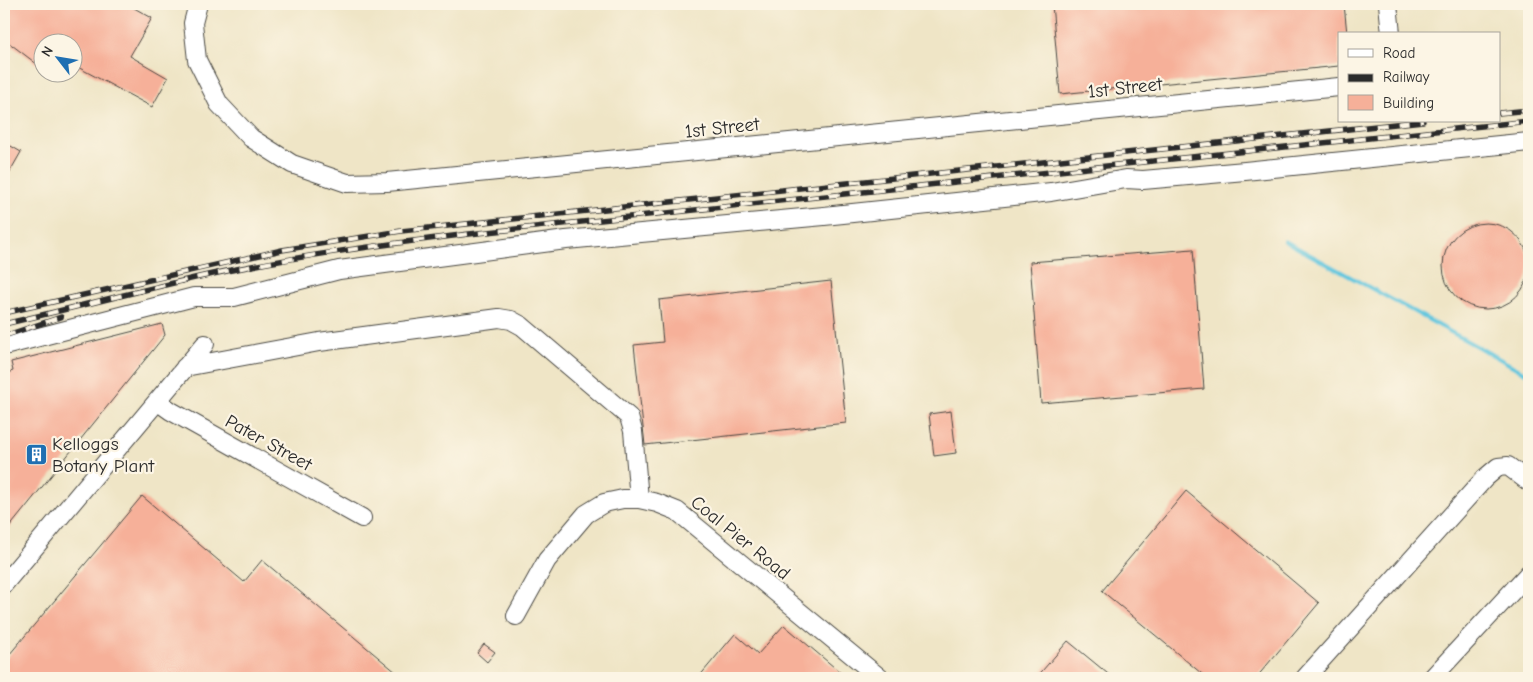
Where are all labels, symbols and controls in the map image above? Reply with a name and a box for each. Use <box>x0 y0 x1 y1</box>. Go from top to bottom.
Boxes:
north arrow <box>32 32 82 82</box>
legend <box>1338 32 1500 122</box>
text: N <box>38 43 57 60</box>
text: Road <box>1383 44 1415 62</box>
text: Railway <box>1383 68 1430 86</box>
street label: 1st Street <box>1087 73 1164 103</box>
text: Building <box>1383 94 1434 112</box>
street label: 1st Street <box>684 113 761 143</box>
street label: Pater Street <box>221 410 316 476</box>
place label: Kelloggs Botany Plant <box>52 433 155 477</box>
building icon: Kelloggs Botany Plant <box>24 442 48 466</box>
street label: Coal Pier Road <box>686 491 794 585</box>

